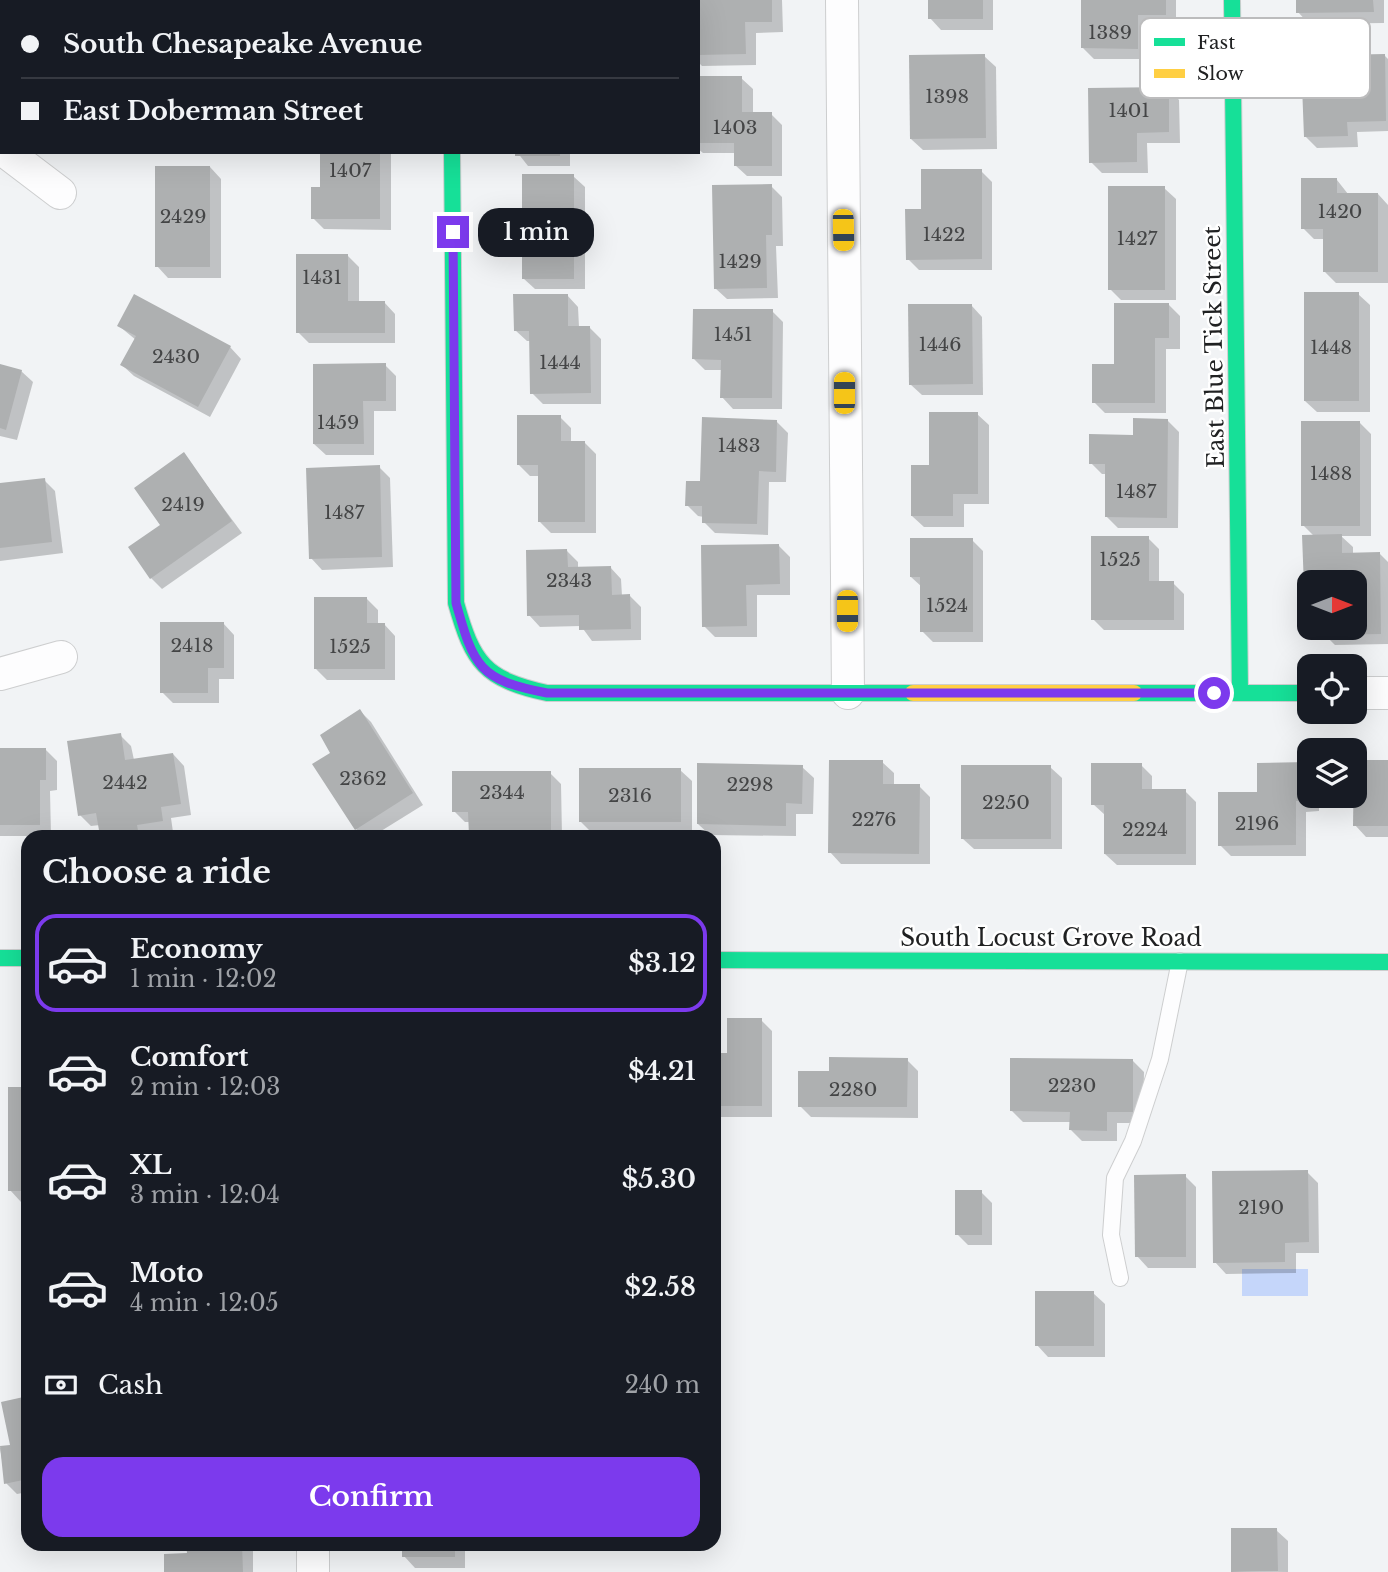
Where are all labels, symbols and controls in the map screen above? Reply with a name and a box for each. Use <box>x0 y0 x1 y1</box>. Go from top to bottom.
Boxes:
legend <box>1140 18 1370 98</box>
house number: 1389 <box>1088 21 1132 44</box>
text: South Chesapeake Avenue <box>63 28 422 60</box>
text: Fast <box>1197 31 1236 54</box>
text: Slow <box>1197 62 1244 85</box>
house number: 1398 <box>925 85 969 108</box>
text: East Doberman Street <box>63 95 363 127</box>
house number: 1401 <box>1108 99 1150 122</box>
house number: 1403 <box>713 116 757 139</box>
house number: 1407 <box>329 159 372 182</box>
house number: 1420 <box>1318 200 1362 223</box>
house number: 2429 <box>160 205 206 228</box>
callout: 1 min <box>477 208 593 256</box>
car <box>833 209 854 251</box>
route end <box>437 216 469 248</box>
text: 1 min <box>503 218 569 246</box>
house number: 1422 <box>923 223 966 246</box>
street label: East Blue Tick Street <box>1198 225 1230 468</box>
house number: 1427 <box>1117 227 1158 250</box>
house number: 1429 <box>718 250 762 273</box>
house number: 1431 <box>302 266 342 289</box>
house number: 1451 <box>714 323 752 346</box>
house number: 1446 <box>919 333 961 356</box>
house number: 1448 <box>1310 336 1352 359</box>
house number: 2430 <box>152 345 200 368</box>
house number: 1444 <box>539 351 581 374</box>
car <box>834 372 855 414</box>
house number: 1459 <box>317 411 359 434</box>
house number: 1483 <box>718 434 760 457</box>
house number: 1488 <box>1310 462 1352 485</box>
house number: 1487 <box>1116 480 1157 503</box>
house number: 2419 <box>161 493 205 516</box>
house number: 1487 <box>324 501 365 524</box>
house number: 1525 <box>1099 548 1141 571</box>
house number: 2343 <box>546 569 592 592</box>
north arrow <box>1297 570 1367 640</box>
map controls <box>1297 570 1367 808</box>
car <box>837 590 858 632</box>
house number: 1524 <box>926 594 968 617</box>
house number: 2418 <box>171 634 213 657</box>
house number: 1525 <box>329 635 371 658</box>
button: locate <box>1297 654 1367 724</box>
route start <box>1198 677 1230 709</box>
button: layers <box>1297 738 1367 808</box>
house number: 2362 <box>339 767 387 790</box>
house number: 2442 <box>102 771 148 794</box>
house number: 2298 <box>726 773 774 796</box>
house number: 2344 <box>479 781 525 804</box>
house number: 2316 <box>608 784 652 807</box>
house number: 2250 <box>982 791 1030 814</box>
house number: 2276 <box>851 808 897 831</box>
house number: 2196 <box>1235 812 1279 835</box>
house number: 2224 <box>1122 818 1168 841</box>
text: Choose a ride <box>42 852 271 892</box>
street label: South Locust Grove Road <box>900 924 1202 952</box>
icon: car <box>46 932 109 995</box>
text: Economy <box>130 933 263 965</box>
text: $3.12 <box>628 947 696 979</box>
text: 1 min · 12:02 <box>130 965 277 993</box>
icon: car <box>46 1040 109 1103</box>
text: Comfort <box>130 1041 248 1073</box>
text: $4.21 <box>628 1055 696 1087</box>
text: 2 min · 12:03 <box>130 1073 280 1101</box>
house number: 2230 <box>1048 1074 1096 1097</box>
house number: 2280 <box>829 1078 877 1101</box>
icon: car <box>46 1148 109 1211</box>
text: XL <box>130 1149 172 1181</box>
text: $5.30 <box>622 1163 696 1195</box>
text: 3 min · 12:04 <box>130 1181 280 1209</box>
house number: 2190 <box>1238 1196 1284 1219</box>
icon: car <box>46 1256 109 1319</box>
text: Moto <box>130 1257 203 1289</box>
text: $2.58 <box>624 1271 696 1303</box>
text: 4 min · 12:05 <box>130 1289 279 1317</box>
icon: cash <box>42 1366 80 1404</box>
text: Cash <box>98 1369 163 1401</box>
text: 240 m <box>625 1371 700 1399</box>
button: Confirm <box>42 1457 700 1537</box>

